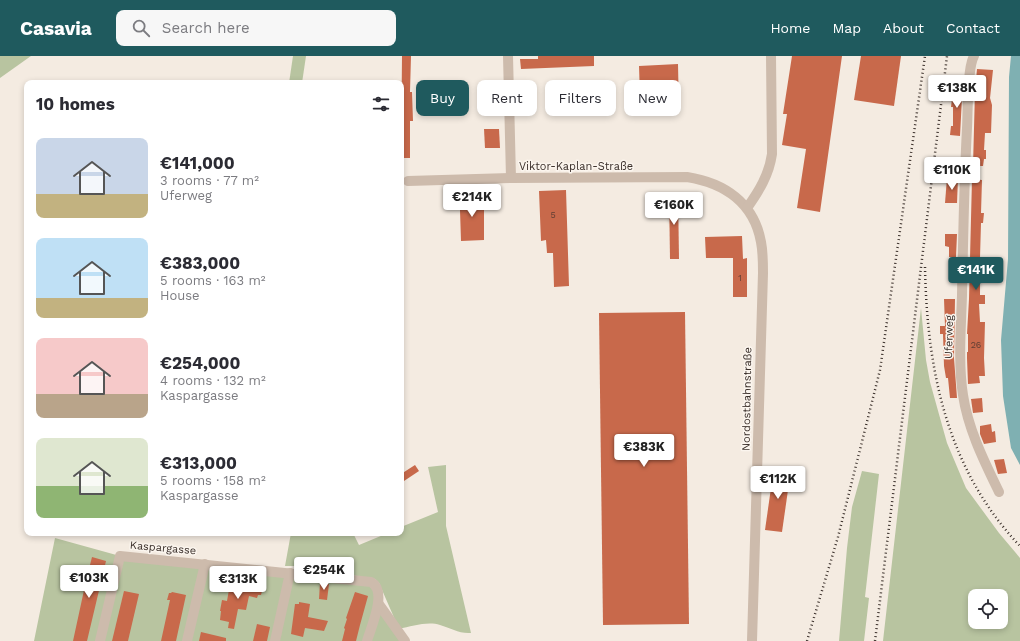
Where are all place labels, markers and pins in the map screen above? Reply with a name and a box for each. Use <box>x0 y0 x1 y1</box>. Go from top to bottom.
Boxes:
pin: €138K <box>929 75 985 109</box>
pin: €110K <box>924 157 980 191</box>
pin: €214K <box>444 184 500 218</box>
pin: €160K <box>646 192 702 226</box>
pin: €141K <box>948 257 1004 291</box>
pin: €383K <box>616 434 672 468</box>
pin: €112K <box>750 466 806 500</box>
pin: €254K <box>296 557 352 591</box>
pin: €103K <box>61 565 117 599</box>
pin: €313K <box>210 566 266 600</box>

